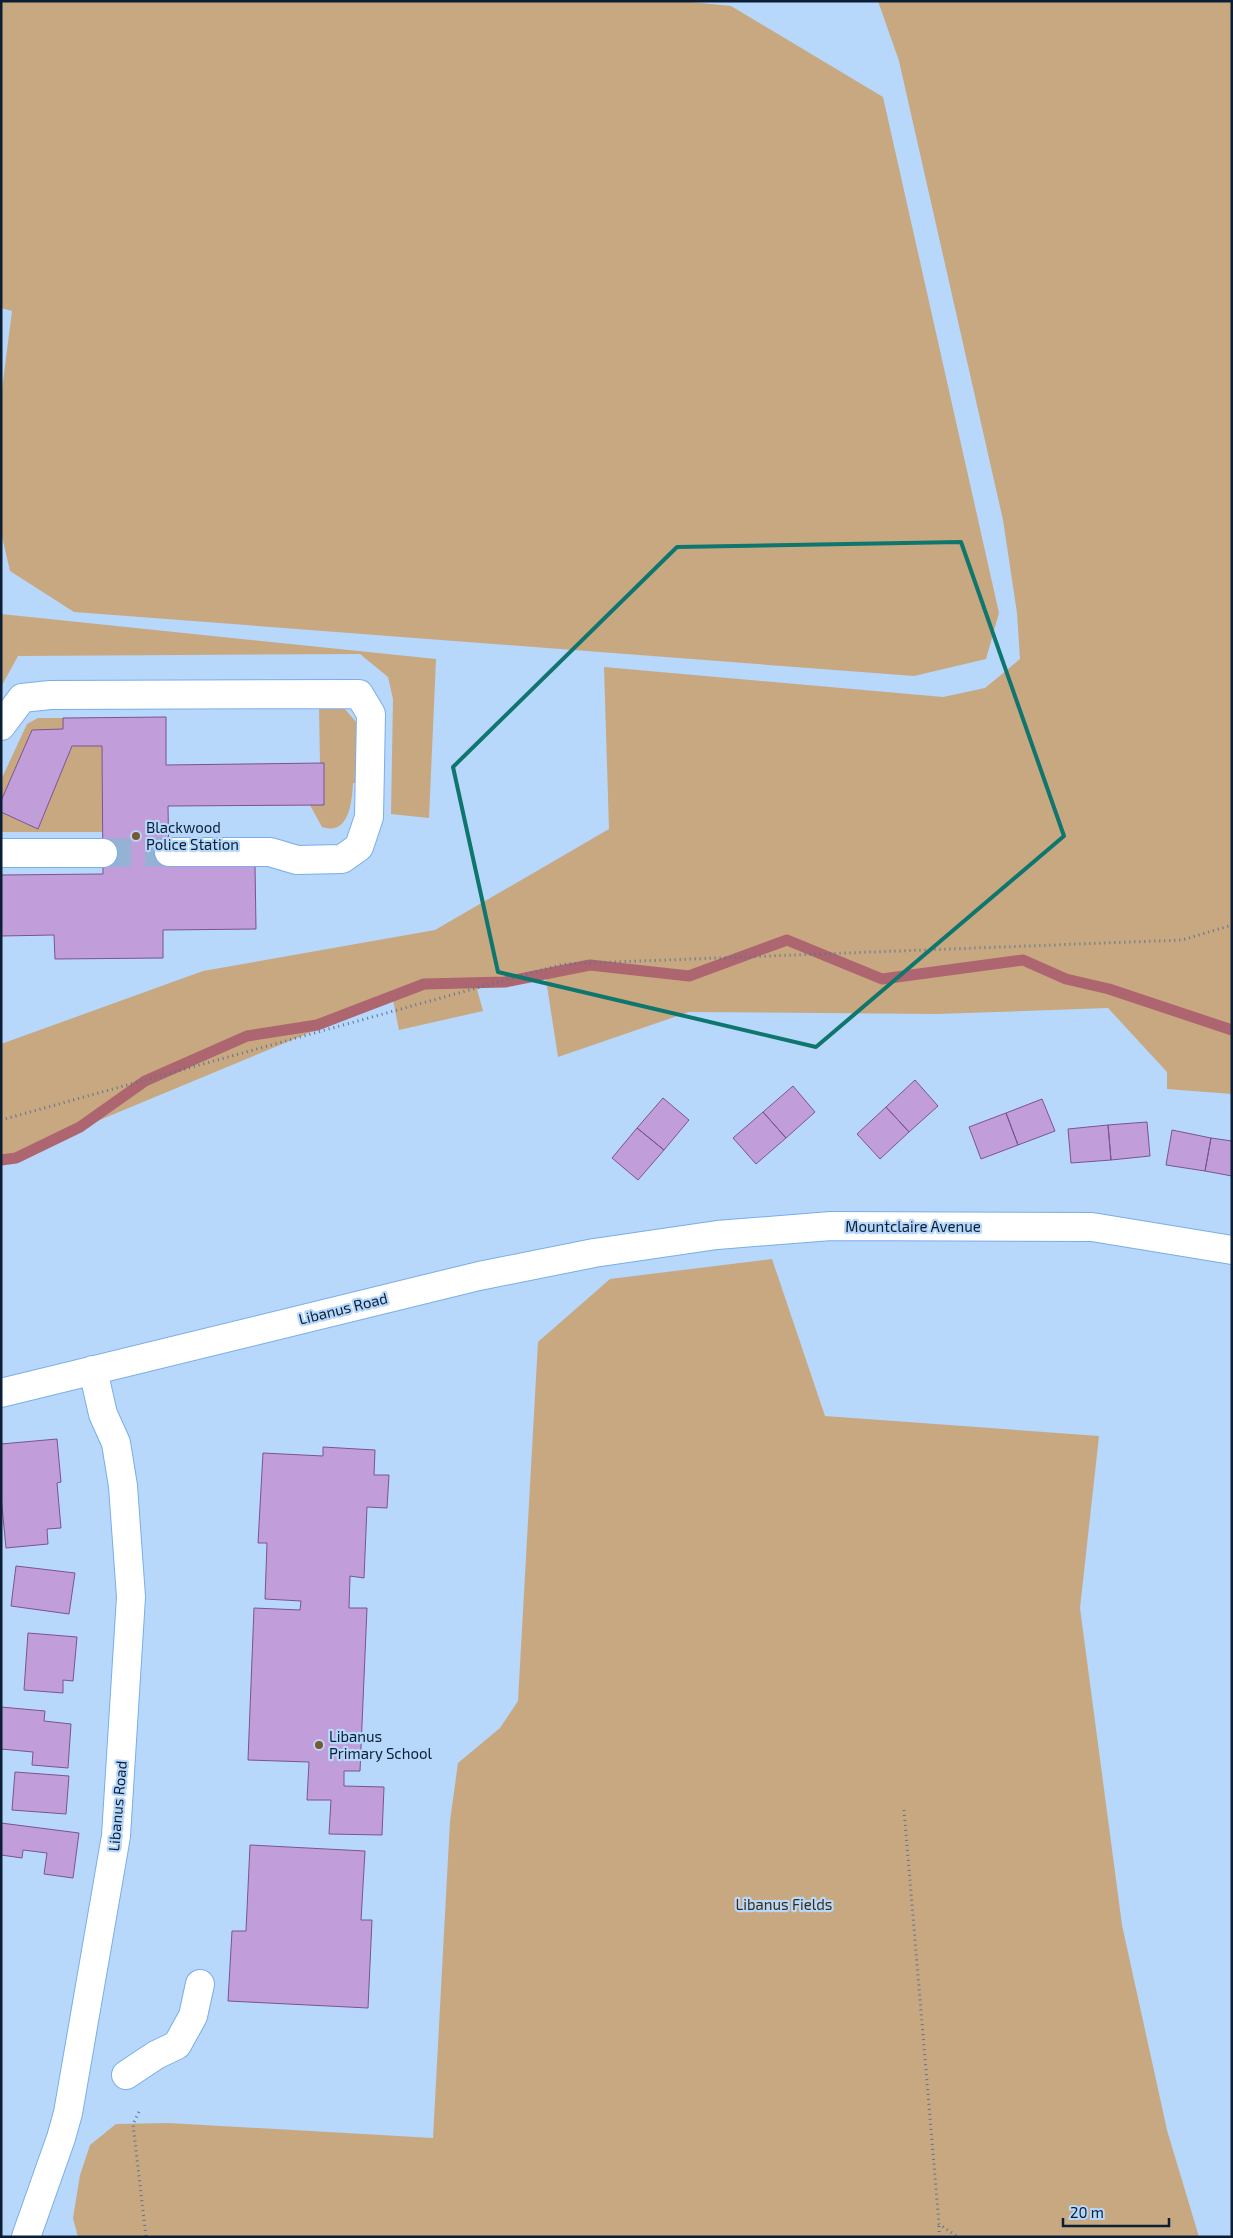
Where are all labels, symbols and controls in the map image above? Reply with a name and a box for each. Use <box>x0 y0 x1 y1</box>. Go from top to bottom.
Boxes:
place label: Blackwood Police Station <box>146 818 239 853</box>
marker: Blackwood Police Station <box>130 830 142 842</box>
street label: Mountclaire Avenue <box>845 1217 981 1235</box>
street label: Libanus Road <box>297 1288 389 1328</box>
place label: Libanus Primary School <box>329 1727 432 1762</box>
marker: Libanus Primary School <box>313 1739 325 1751</box>
street label: Libanus Road <box>104 1760 130 1852</box>
park label: Libanus Fields <box>736 1895 832 1913</box>
scale bar <box>1063 2196 1169 2228</box>
text: 20 m <box>1070 2203 1104 2221</box>

